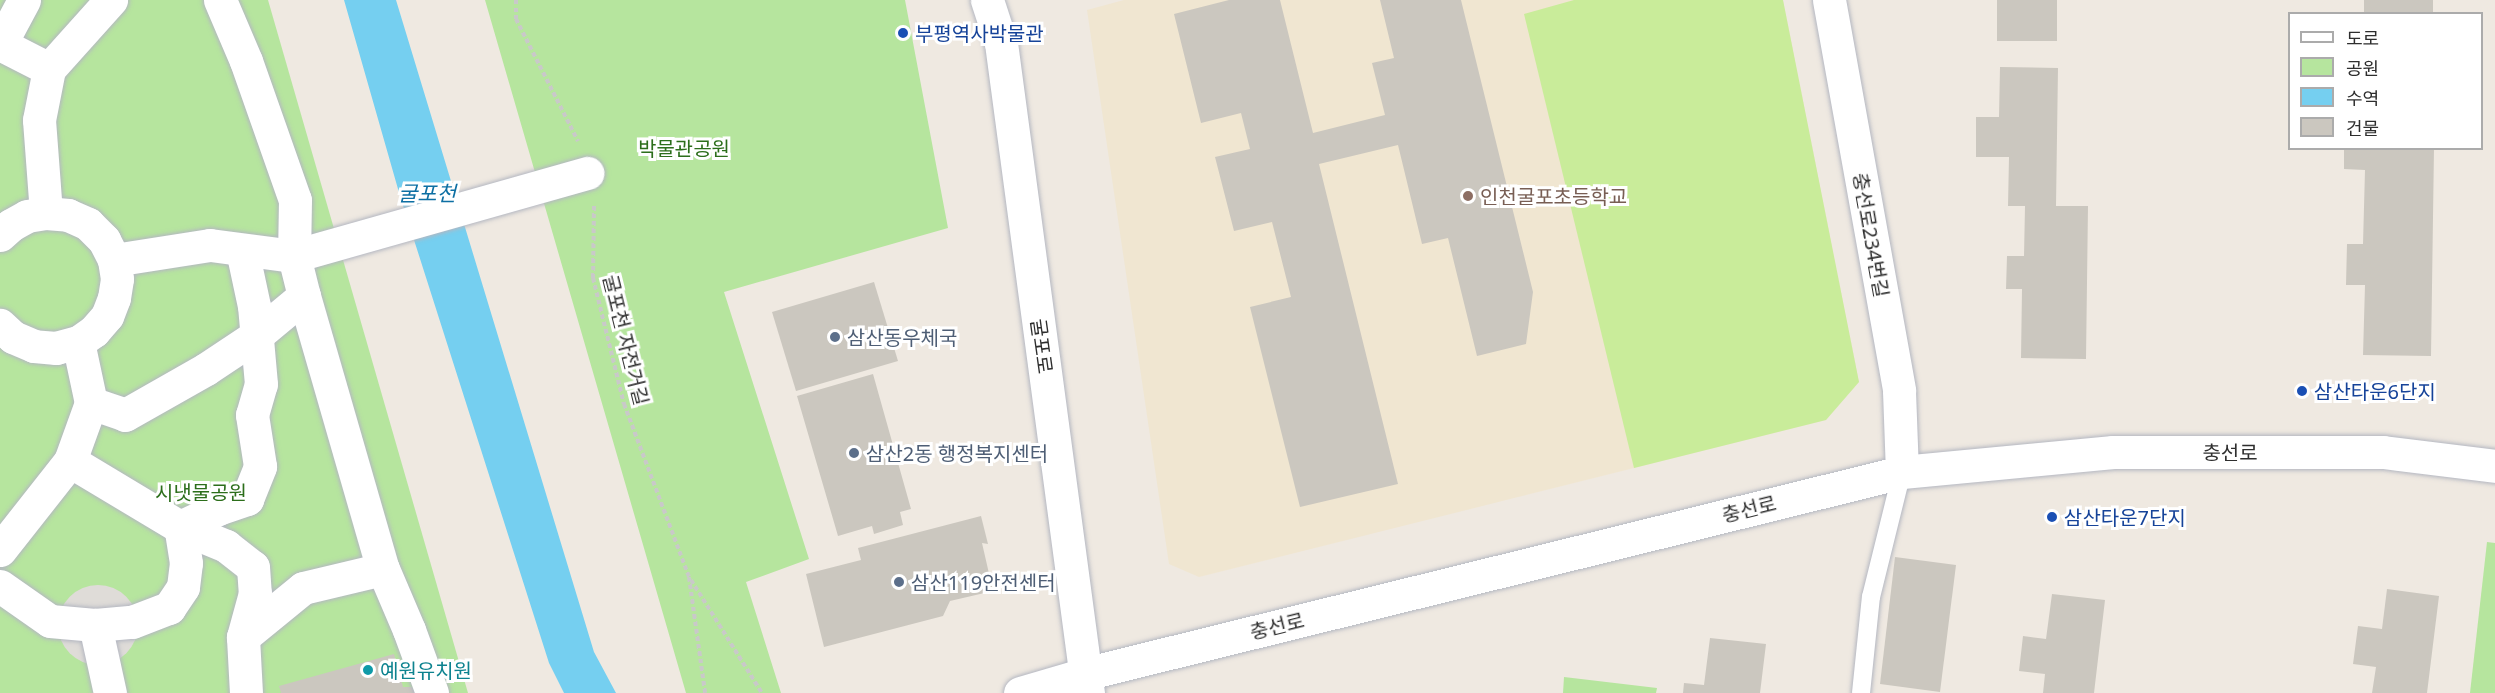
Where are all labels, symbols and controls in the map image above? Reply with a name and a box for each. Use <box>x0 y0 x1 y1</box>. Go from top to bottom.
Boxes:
legend <box>2288 12 2483 150</box>
place label: 부평역사박물관 <box>915 21 1044 45</box>
marker: 부평역사박물관 <box>896 26 910 40</box>
text: 도로 <box>2346 26 2379 50</box>
text: 공원 <box>2346 56 2379 80</box>
text: 수역 <box>2346 86 2379 110</box>
text: 건물 <box>2346 116 2379 140</box>
park label: 박물관공원 <box>638 136 730 160</box>
street label: 충선로234번길 <box>1848 171 1894 299</box>
water label: 굴포천 <box>398 180 456 206</box>
place label: 인천굴포초등학교 <box>1480 184 1627 208</box>
marker: 인천굴포초등학교 <box>1461 189 1475 203</box>
street label: 굴포천 자전거길 <box>598 272 654 408</box>
street label: 굴포로 <box>1026 317 1058 375</box>
place label: 삼산동우체국 <box>847 325 957 349</box>
marker: 삼산동우체국 <box>828 330 842 344</box>
place label: 삼산타운6단지 <box>2314 379 2436 403</box>
marker: 삼산타운6단지 <box>2295 384 2309 398</box>
street label: 충선로 <box>2202 440 2258 464</box>
place label: 삼산2동 행정복지센터 <box>866 441 1048 465</box>
marker: 삼산2동 행정복지센터 <box>847 446 861 460</box>
park label: 시냇물공원 <box>155 480 247 504</box>
street label: 충선로 <box>1719 491 1779 527</box>
place label: 삼산타운7단지 <box>2064 505 2186 529</box>
marker: 삼산타운7단지 <box>2045 510 2059 524</box>
place label: 삼산119안전센터 <box>911 570 1056 594</box>
marker: 삼산119안전센터 <box>892 575 906 589</box>
street label: 충선로 <box>1247 608 1307 644</box>
place label: 예원유치원 <box>380 658 472 682</box>
marker: 예원유치원 <box>361 663 375 677</box>

